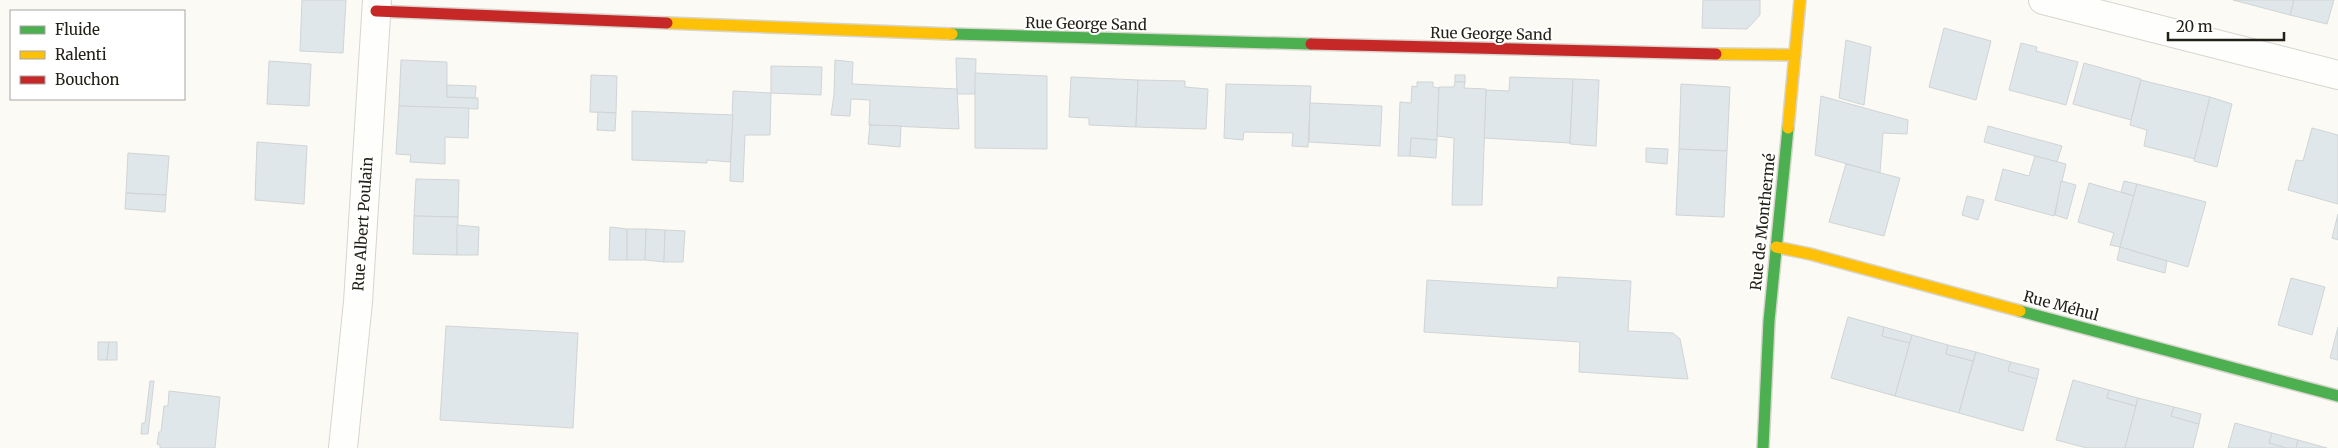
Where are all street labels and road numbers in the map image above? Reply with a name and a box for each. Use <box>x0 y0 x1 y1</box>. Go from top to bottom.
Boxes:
street label: Rue George Sand <box>1025 13 1147 34</box>
street label: Rue George Sand <box>1430 23 1552 44</box>
street label: Rue de Monthermé <box>1746 152 1779 291</box>
street label: Rue Albert Poulain <box>348 156 377 292</box>
street label: Rue Méhul <box>2021 286 2101 325</box>

